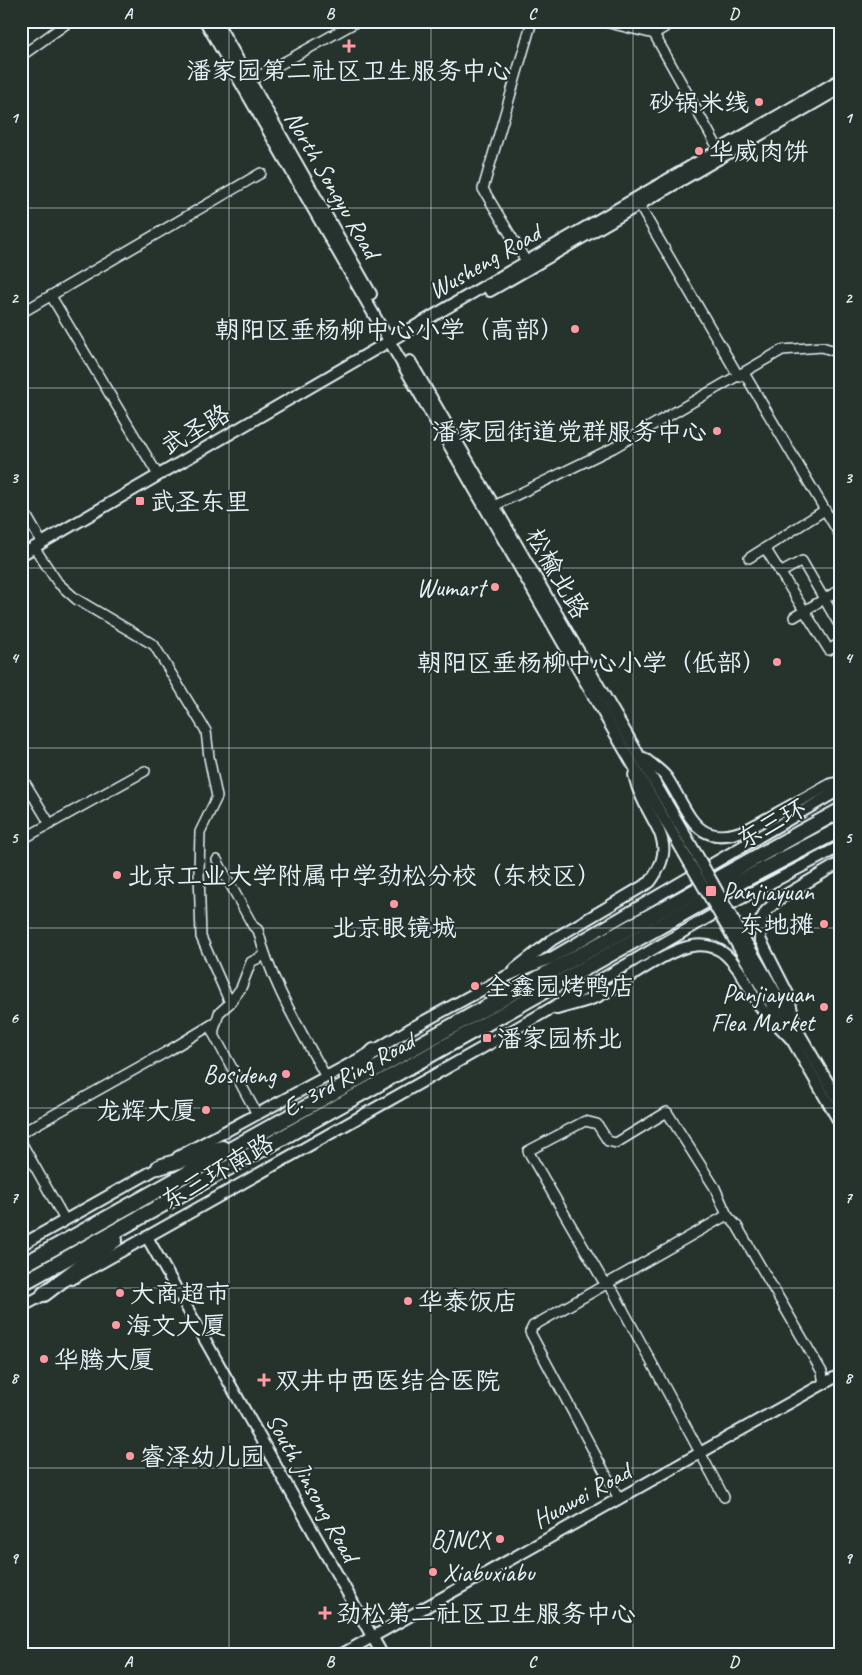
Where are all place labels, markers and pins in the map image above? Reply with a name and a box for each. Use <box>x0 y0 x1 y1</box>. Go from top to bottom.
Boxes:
marker: 潘家园第二社区卫生服务中心 <box>342 39 356 53</box>
place label: 潘家园第二社区卫生服务中心 <box>186 55 512 87</box>
place label: 砂锅米线 <box>649 87 749 119</box>
marker: 砂锅米线 <box>753 96 765 108</box>
place label: 华威肉饼 <box>709 136 809 168</box>
marker: 华威肉饼 <box>693 145 705 157</box>
place label: 朝阳区垂杨柳中心小学（高部） <box>215 314 565 346</box>
marker: 朝阳区垂杨柳中心小学（高部） <box>569 323 581 335</box>
place label: 潘家园街道党群服务中心 <box>432 416 707 448</box>
marker: 潘家园街道党群服务中心 <box>711 425 723 437</box>
place label: 武圣东里 <box>150 486 250 518</box>
marker: 武圣东里 <box>134 495 146 507</box>
place label: Wumart <box>416 572 489 604</box>
marker: Wumart <box>489 581 501 593</box>
place label: 朝阳区垂杨柳中心小学（低部） <box>417 647 767 679</box>
marker: 朝阳区垂杨柳中心小学（低部） <box>771 656 783 668</box>
place label: 北京工业大学附属中学劲松分校（东校区） <box>127 860 602 892</box>
marker: 北京工业大学附属中学劲松分校（东校区） <box>111 869 123 881</box>
place label: Panjiayuan <box>722 876 815 908</box>
marker: Panjiayuan <box>704 884 718 898</box>
marker: 北京眼镜城 <box>388 898 400 910</box>
place label: 东地摊 <box>739 909 814 941</box>
place label: 北京眼镜城 <box>331 912 457 944</box>
marker: 东地摊 <box>818 918 830 930</box>
place label: 全鑫园烤鸭店 <box>485 971 635 1003</box>
place label: Panjiayuan Flea Market <box>711 978 817 1039</box>
marker: 全鑫园烤鸭店 <box>469 980 481 992</box>
marker: Panjiayuan Flea Market <box>818 1001 830 1013</box>
place label: 潘家园桥北 <box>497 1023 622 1055</box>
marker: 潘家园桥北 <box>481 1032 493 1044</box>
place label: Bosideng <box>203 1059 277 1091</box>
marker: Bosideng <box>280 1068 292 1080</box>
place label: 龙辉大厦 <box>96 1095 196 1127</box>
marker: 龙辉大厦 <box>200 1104 212 1116</box>
place label: 大商超市 <box>130 1278 230 1310</box>
place label: 华泰饭店 <box>418 1286 518 1318</box>
marker: 大商超市 <box>114 1287 126 1299</box>
marker: 华泰饭店 <box>402 1295 414 1307</box>
place label: 海文大厦 <box>126 1310 226 1342</box>
marker: 海文大厦 <box>110 1319 122 1331</box>
place label: 华腾大厦 <box>54 1344 154 1376</box>
marker: 华腾大厦 <box>38 1353 50 1365</box>
place label: 双井中西医结合医院 <box>275 1365 500 1397</box>
marker: 双井中西医结合医院 <box>257 1373 271 1387</box>
place label: 睿泽幼儿园 <box>140 1441 265 1473</box>
marker: 睿泽幼儿园 <box>124 1450 136 1462</box>
place label: BJNCX <box>431 1524 492 1556</box>
marker: BJNCX <box>494 1533 506 1545</box>
place label: Xiabuxiabu <box>443 1557 536 1589</box>
marker: Xiabuxiabu <box>427 1566 439 1578</box>
place label: 劲松第二社区卫生服务中心 <box>336 1598 636 1630</box>
marker: 劲松第二社区卫生服务中心 <box>318 1606 332 1620</box>

